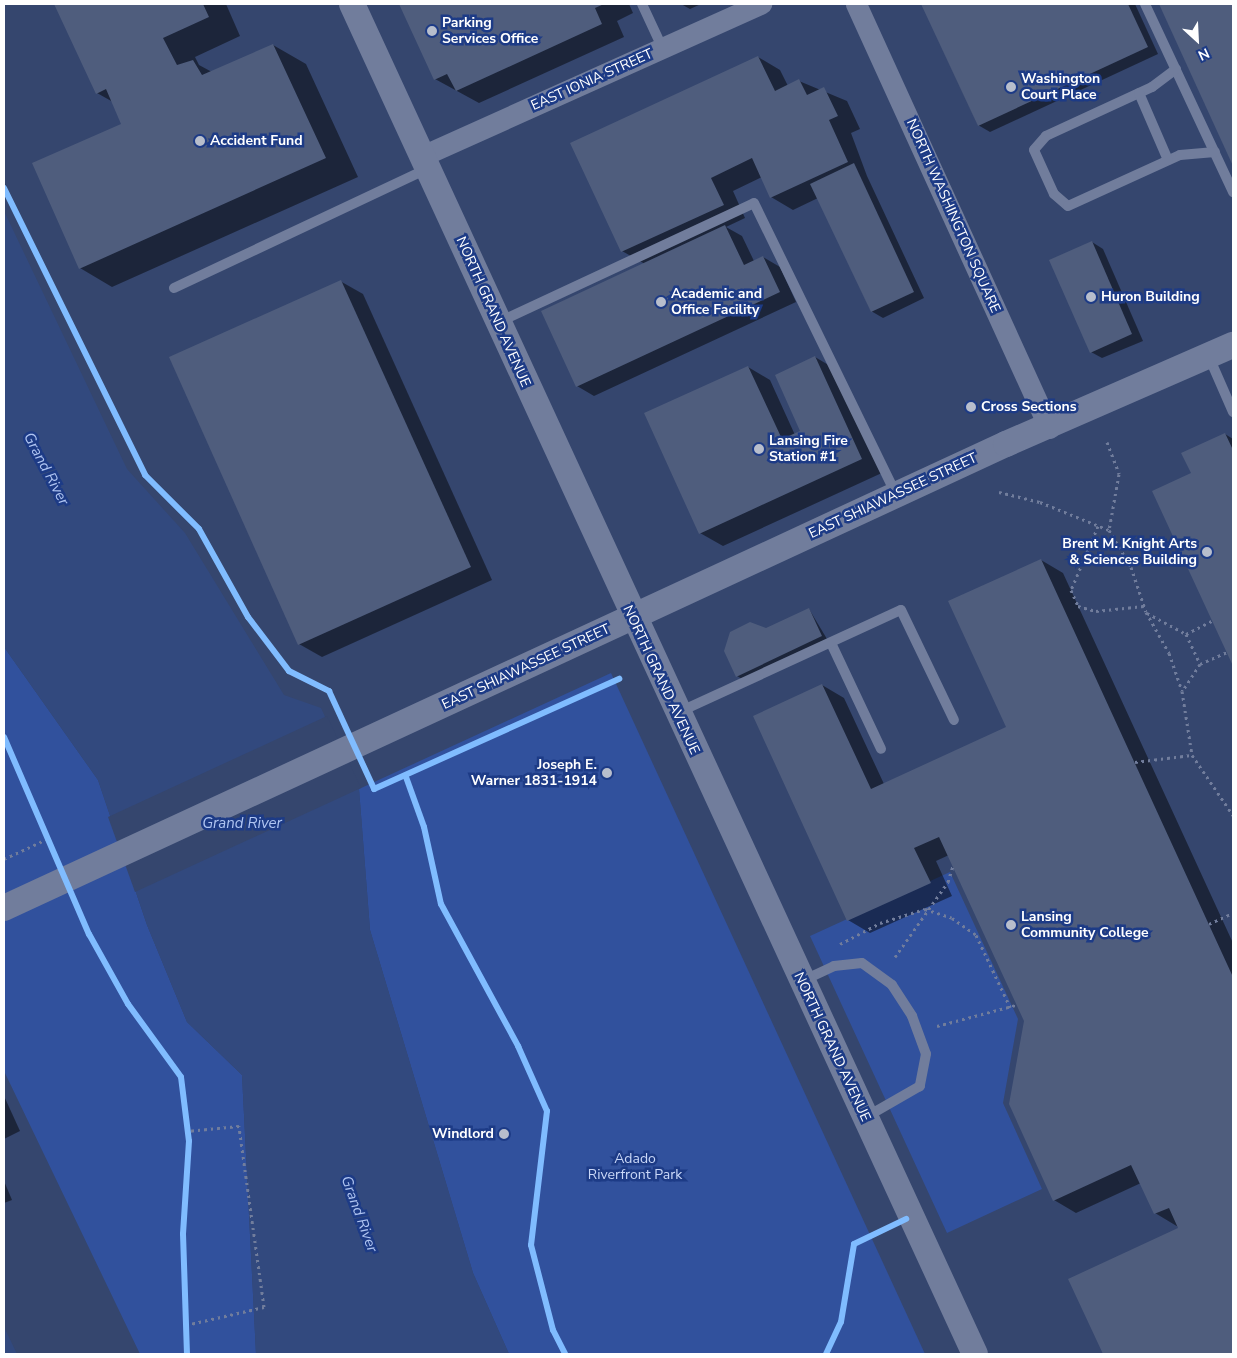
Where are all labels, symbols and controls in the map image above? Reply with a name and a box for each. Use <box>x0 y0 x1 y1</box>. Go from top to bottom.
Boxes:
place label: Parking Services Office <box>442 15 538 48</box>
north arrow <box>1172 15 1222 65</box>
marker: Parking Services Office <box>426 25 438 37</box>
text: N <box>1195 43 1212 65</box>
street label: EAST IONIA STREET <box>529 46 655 114</box>
place label: Washington Court Place <box>1021 71 1100 104</box>
marker: Washington Court Place <box>1005 81 1017 93</box>
street label: NORTH WASHINGTON SQUARE <box>903 116 1003 316</box>
place label: Accident Fund <box>210 133 303 149</box>
marker: Accident Fund <box>194 135 206 147</box>
street label: NORTH GRAND AVENUE <box>452 234 534 390</box>
place label: Academic and Office Facility <box>671 286 762 318</box>
place label: Huron Building <box>1101 289 1200 305</box>
marker: Huron Building <box>1085 291 1097 303</box>
marker: Academic and Office Facility <box>655 296 667 308</box>
place label: Cross Sections <box>981 399 1076 415</box>
marker: Cross Sections <box>965 401 977 413</box>
water label: Grand River <box>19 430 73 508</box>
place label: Lansing Fire Station #1 <box>769 433 848 466</box>
marker: Lansing Fire Station #1 <box>753 443 765 455</box>
street label: EAST SHIAWASSEE STREET <box>806 450 980 542</box>
place label: Brent M. Knight Arts & Sciences Building <box>1062 536 1197 568</box>
marker: Brent M. Knight Arts & Sciences Building <box>1201 546 1213 558</box>
street label: NORTH GRAND AVENUE <box>619 603 703 757</box>
street label: EAST SHIAWASSEE STREET <box>439 621 613 713</box>
place label: Joseph E. Warner 1831-1914 <box>471 757 597 790</box>
marker: Joseph E. Warner 1831-1914 <box>601 767 613 779</box>
water label: Grand River <box>202 815 282 833</box>
place label: Lansing Community College <box>1021 909 1149 942</box>
marker: Lansing Community College <box>1005 919 1017 931</box>
street label: NORTH GRAND AVENUE <box>790 970 874 1124</box>
place label: Windlord <box>432 1126 494 1142</box>
marker: Windlord <box>498 1128 510 1140</box>
park label: Adado Riverfront Park <box>588 1151 682 1184</box>
water label: Grand River <box>337 1173 381 1255</box>

